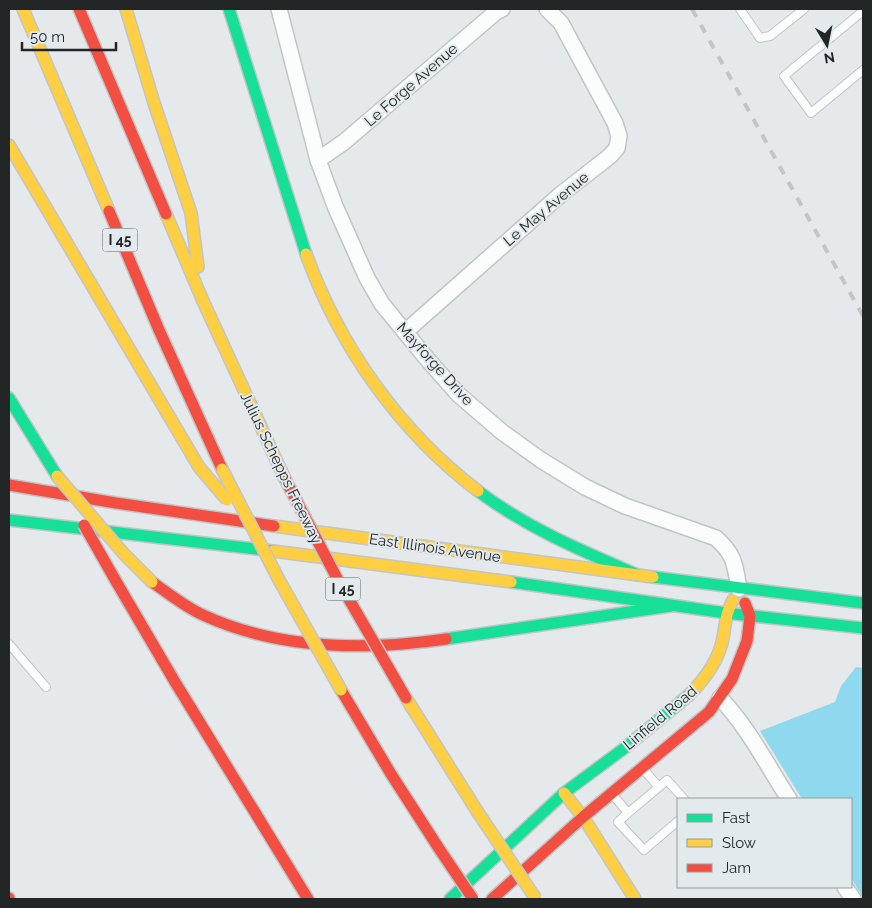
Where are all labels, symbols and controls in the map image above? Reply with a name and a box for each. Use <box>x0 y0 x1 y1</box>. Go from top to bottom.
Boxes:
scale bar <box>22 20 116 52</box>
north arrow <box>802 20 852 70</box>
text: 50 m <box>30 28 65 46</box>
street label: Le Forge Avenue <box>361 40 461 130</box>
text: N <box>823 49 836 67</box>
street label: Le May Avenue <box>500 168 593 250</box>
road number: I 45 <box>102 228 138 252</box>
street label: Mayforge Drive <box>393 319 477 409</box>
street label: Julius Schepps Freeway <box>236 389 326 547</box>
street label: East Illinois Avenue <box>368 530 502 566</box>
road number: I 45 <box>326 578 360 600</box>
street label: Linfield Road <box>620 682 700 754</box>
legend <box>677 798 852 888</box>
text: Fast <box>722 809 750 827</box>
text: Slow <box>722 834 756 852</box>
text: Jam <box>722 859 751 877</box>

